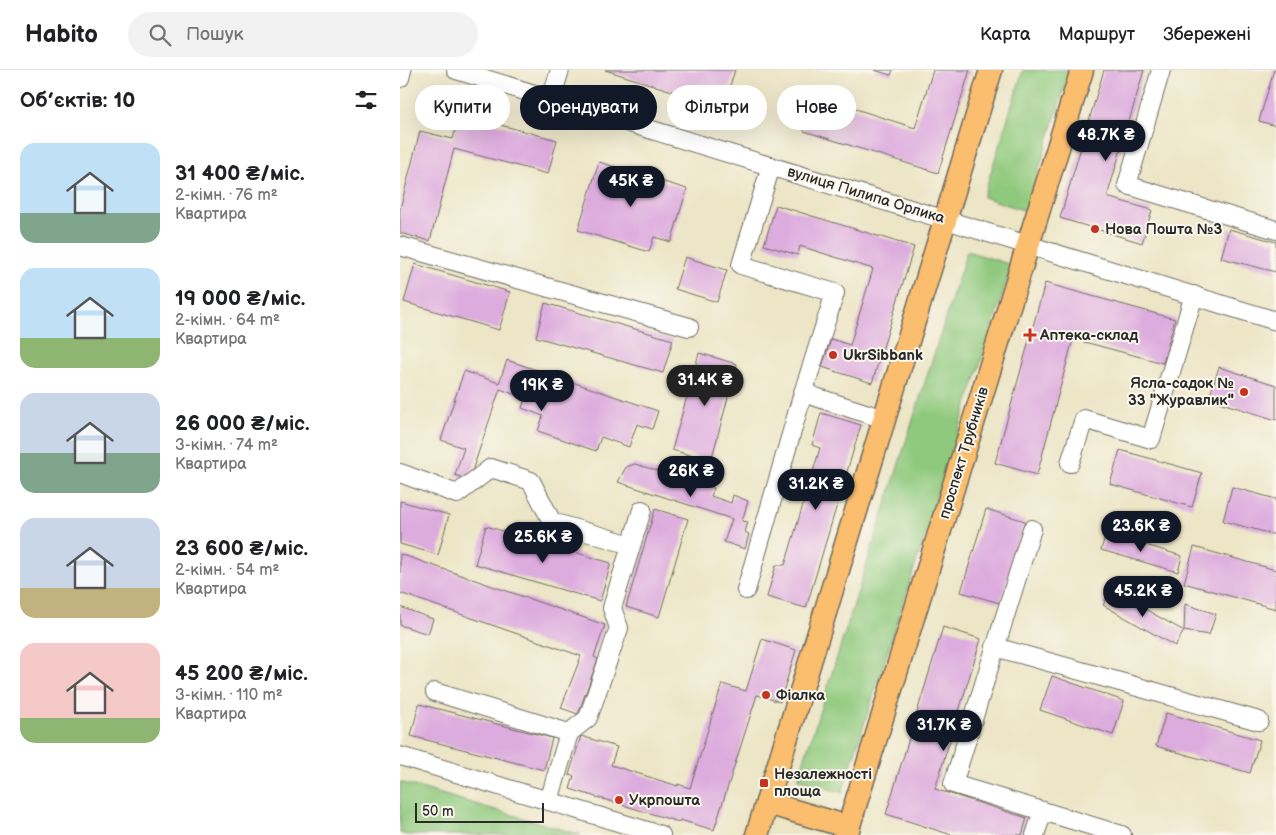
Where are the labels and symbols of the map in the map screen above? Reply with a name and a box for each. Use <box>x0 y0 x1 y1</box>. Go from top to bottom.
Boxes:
pin: 48.7K ₴ <box>1060 119 1152 162</box>
street label: вулиця Пилипа Орлика <box>785 162 947 228</box>
pin: 45K ₴ <box>596 166 666 208</box>
place label: Нова Пошта №3 <box>1105 220 1222 239</box>
marker: Нова Пошта №3 <box>1089 223 1101 235</box>
place label: Аптека-склад <box>1039 326 1138 345</box>
marker: Аптека-склад <box>1024 329 1036 341</box>
place label: UkrSibbank <box>843 346 923 365</box>
marker: UkrSibbank <box>827 349 839 361</box>
pin: 31.4K ₴ <box>659 364 751 407</box>
pin: 19K ₴ <box>507 370 577 412</box>
place label: Ясла-садок № 33 "Журавлик" <box>1128 374 1234 410</box>
street label: проспект Трубників <box>935 385 993 521</box>
marker: Ясла-садок № 33 "Журавлик" <box>1238 386 1250 398</box>
pin: 26K ₴ <box>656 456 726 498</box>
pin: 31.2K ₴ <box>770 468 862 511</box>
pin: 23.6K ₴ <box>1095 510 1187 553</box>
pin: 25.6K ₴ <box>497 522 589 564</box>
pin: 45.2K ₴ <box>1097 576 1189 618</box>
place label: Фіалка <box>776 686 825 705</box>
marker: Фіалка <box>760 689 772 701</box>
pin: 31.7K ₴ <box>898 710 990 752</box>
place label: Незалежності площа <box>774 765 872 801</box>
marker: Незалежності площа <box>758 777 770 789</box>
place label: Укрпошта <box>629 791 700 810</box>
marker: Укрпошта <box>613 794 625 806</box>
scale bar <box>415 800 544 823</box>

